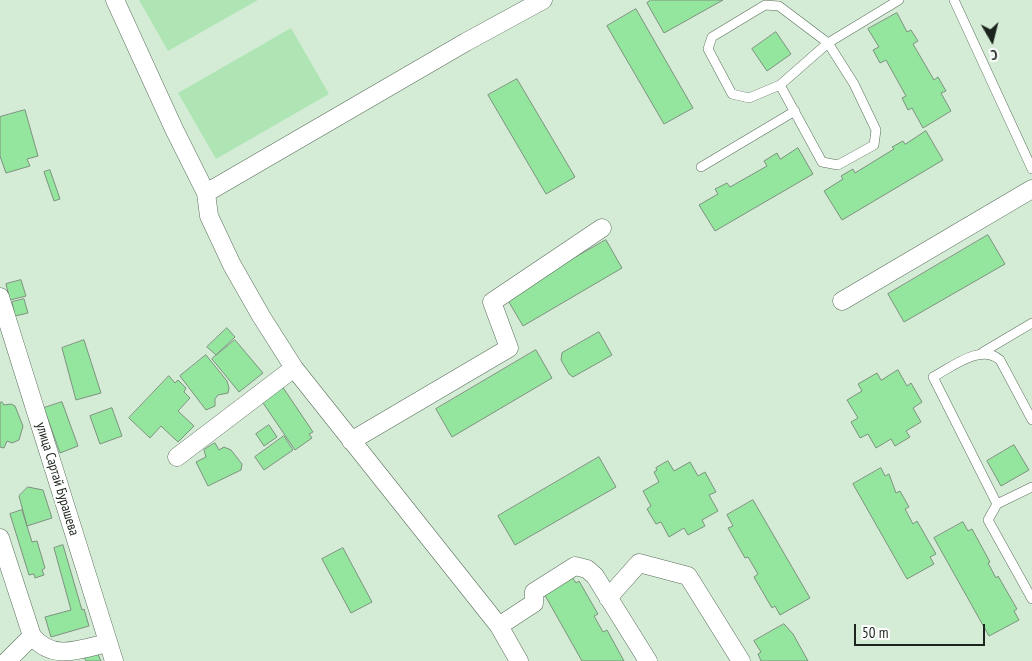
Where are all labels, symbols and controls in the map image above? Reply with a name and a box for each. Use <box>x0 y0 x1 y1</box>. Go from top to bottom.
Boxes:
north arrow <box>967 15 1017 65</box>
text: С <box>990 45 999 64</box>
street label: улица Сартай Бурашева <box>32 420 82 538</box>
scale bar <box>857 614 988 646</box>
text: 50 m <box>862 623 888 642</box>

